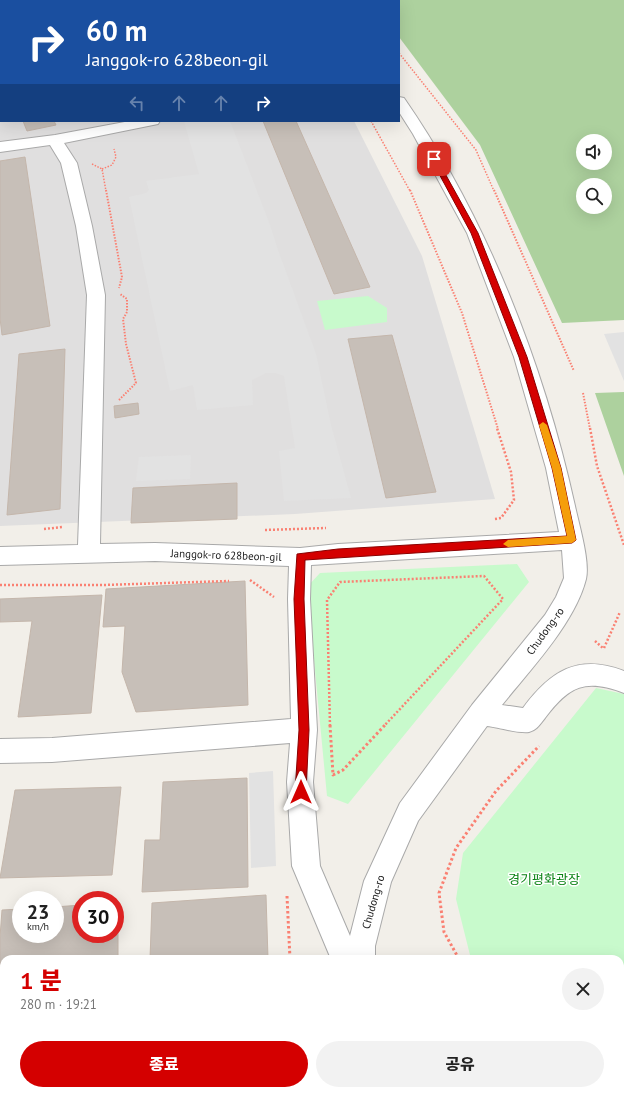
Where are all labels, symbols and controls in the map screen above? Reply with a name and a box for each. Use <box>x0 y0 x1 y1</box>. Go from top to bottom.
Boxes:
text: 60 m <box>86 12 147 49</box>
icon: right <box>20 16 72 68</box>
text: Janggok-ro 628beon-gil <box>86 48 268 71</box>
icon: left <box>126 92 148 114</box>
icon: ahead <box>168 92 190 114</box>
icon: ahead <box>210 92 232 114</box>
icon: right <box>252 92 274 114</box>
map controls <box>576 134 612 214</box>
button: sound <box>576 134 612 170</box>
pin <box>417 142 451 176</box>
icon: arrive <box>423 148 445 170</box>
button: search <box>576 178 612 214</box>
street label: Janggok-ro 628beon-gil <box>169 546 283 564</box>
street label: Chudong-ro <box>523 604 567 658</box>
position arrow <box>280 771 322 813</box>
park label: 경기평화광장 <box>508 871 580 888</box>
street label: Chudong-ro <box>359 873 387 931</box>
speed limit sign: 30 <box>72 891 124 943</box>
text: 23 <box>27 899 49 925</box>
text: km/h <box>27 920 49 933</box>
text: 1 분 <box>20 965 62 996</box>
button: close <box>562 968 604 1010</box>
text: 280 m · 19:21 <box>20 996 97 1013</box>
button: 종료 <box>20 1041 308 1087</box>
button: 공유 <box>316 1041 604 1087</box>

